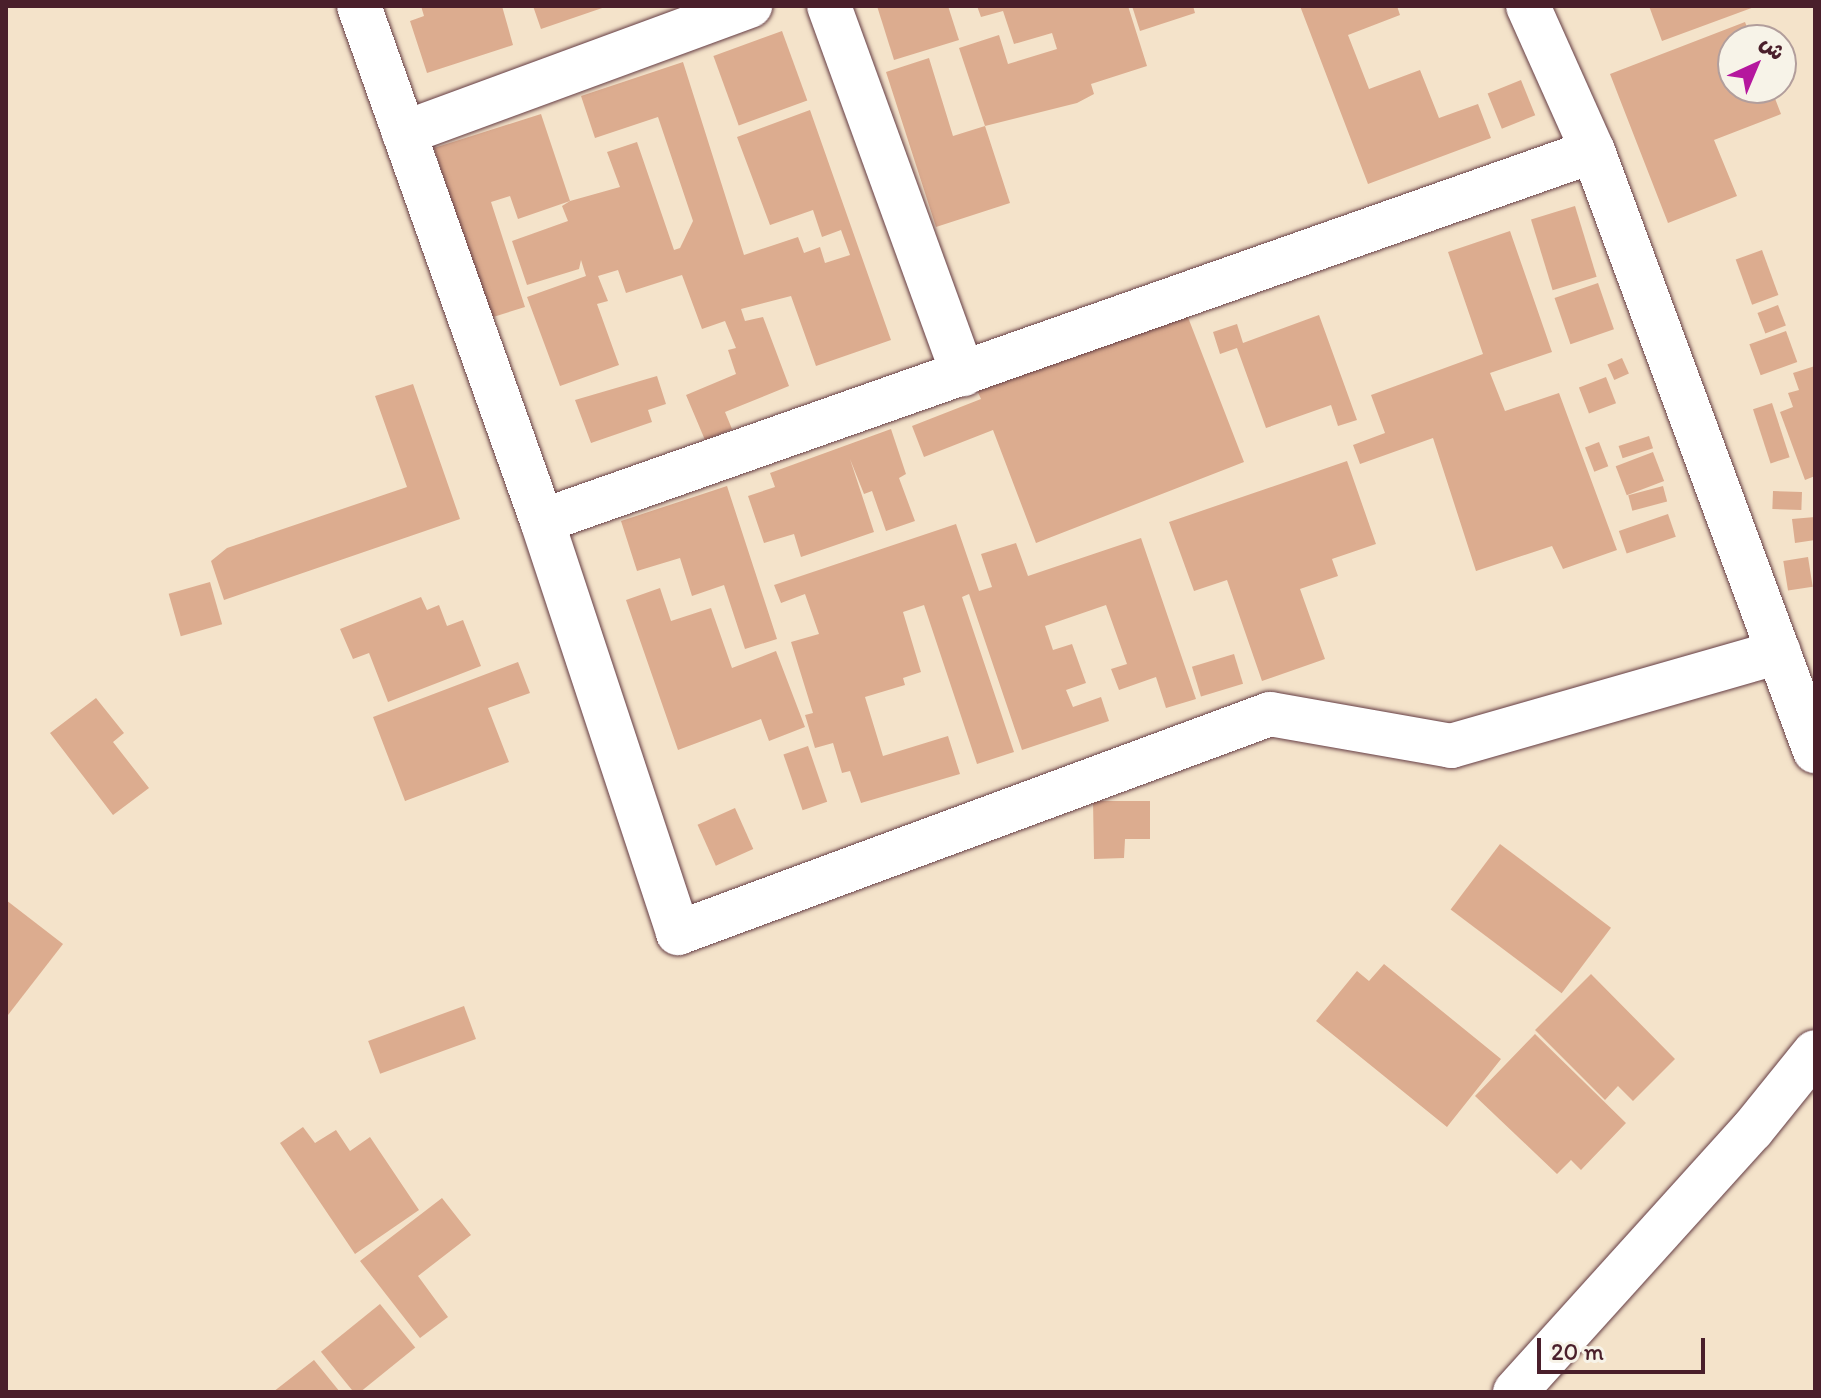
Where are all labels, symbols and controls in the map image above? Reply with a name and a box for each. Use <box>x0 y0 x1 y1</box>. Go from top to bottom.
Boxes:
north arrow <box>1717 24 1797 104</box>
text: ش <box>1755 30 1791 66</box>
scale bar <box>1541 1322 1709 1372</box>
text: 20 m <box>1551 1337 1604 1366</box>

